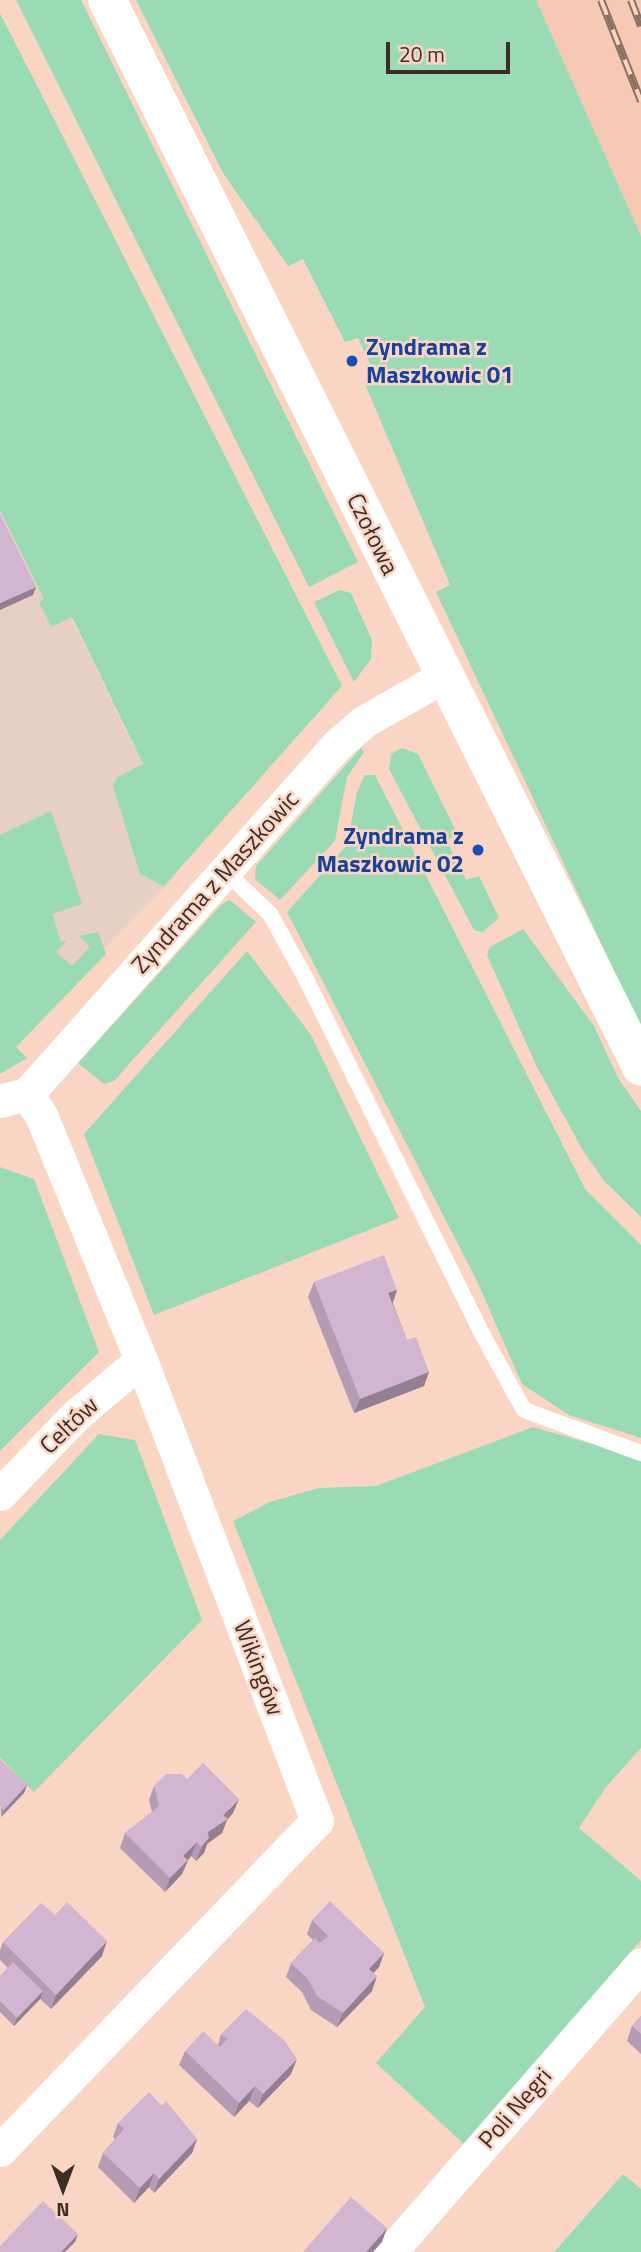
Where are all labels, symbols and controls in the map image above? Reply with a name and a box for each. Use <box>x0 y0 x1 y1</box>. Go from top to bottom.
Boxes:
scale bar <box>389 28 513 72</box>
text: 20 m <box>399 38 445 70</box>
place label: Zyndrama z Maszkowic 01 <box>366 333 514 389</box>
marker: Zyndrama z Maszkowic 01 <box>344 353 360 369</box>
street label: Czołowa <box>341 489 405 579</box>
street label: Zyndrama z Maszkowic <box>125 785 305 979</box>
place label: Zyndrama z Maszkowic 02 <box>316 822 464 878</box>
marker: Zyndrama z Maszkowic 02 <box>470 842 486 858</box>
street label: Celtów <box>34 1390 104 1460</box>
street label: Wikingów <box>228 1616 290 1720</box>
street label: Poli Negri <box>472 2062 558 2154</box>
north arrow <box>28 2154 98 2224</box>
text: N <box>56 2196 70 2225</box>

